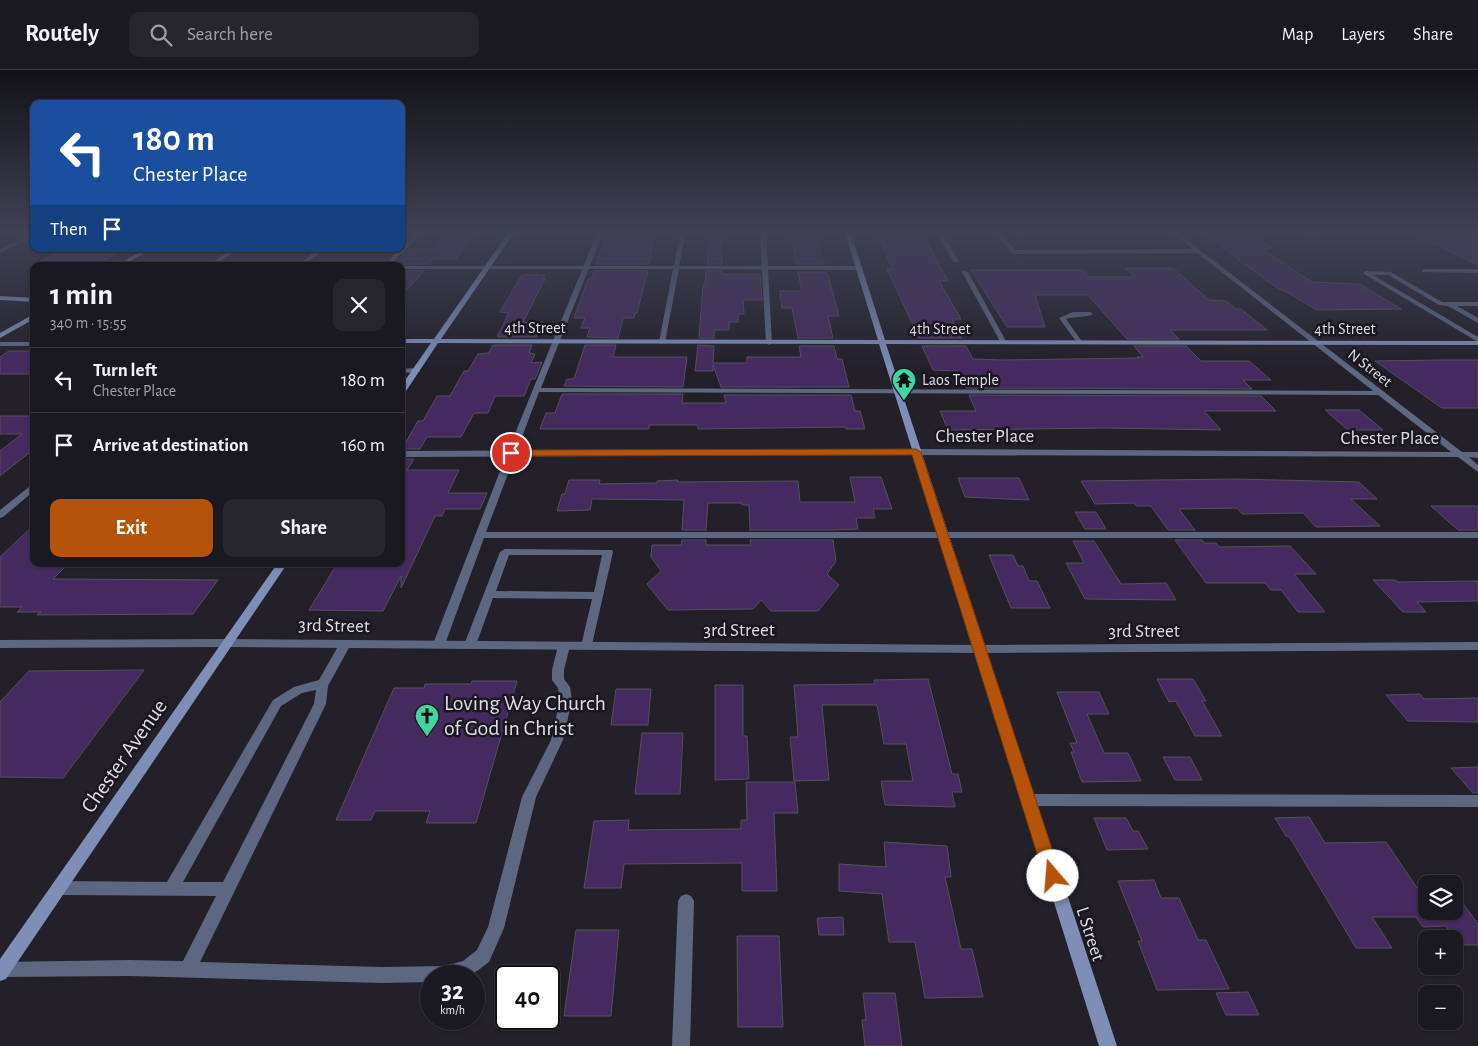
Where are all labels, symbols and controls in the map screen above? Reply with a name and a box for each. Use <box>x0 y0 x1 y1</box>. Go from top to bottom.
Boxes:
search box <box>129 12 479 57</box>
icon: search <box>147 21 175 49</box>
text: Routely <box>25 22 99 46</box>
text: Search here <box>187 25 273 44</box>
text: Map <box>1282 26 1313 44</box>
text: Layers <box>1341 26 1385 44</box>
text: Share <box>1413 26 1453 44</box>
icon: left <box>50 120 115 185</box>
text: 180 m <box>133 122 215 157</box>
text: Chester Place <box>133 163 247 185</box>
icon: arrive <box>98 215 126 243</box>
text: Then <box>50 220 88 239</box>
button: close <box>333 279 385 331</box>
text: 1 min <box>50 280 113 310</box>
text: 340 m · 15:55 <box>50 315 126 331</box>
street label: 4th Street <box>504 320 566 336</box>
street label: 4th Street <box>909 321 971 337</box>
street label: 4th Street <box>1314 321 1376 337</box>
street label: N Street <box>1345 346 1395 390</box>
text: Turn left <box>93 361 157 380</box>
icon: left <box>50 366 78 394</box>
temple icon: Laos Temple <box>891 367 917 401</box>
text: 180 m <box>341 371 385 390</box>
place label: Laos Temple <box>922 372 999 388</box>
text: Chester Place <box>93 383 176 399</box>
street label: Chester Place <box>936 427 1034 446</box>
street label: Chester Place <box>1341 429 1439 448</box>
icon: arrive <box>50 431 78 459</box>
pin <box>490 432 532 474</box>
text: Arrive at destination <box>93 436 249 455</box>
text: 160 m <box>341 436 385 455</box>
icon: arrive <box>497 439 525 467</box>
button: Exit <box>50 499 213 557</box>
button: Share <box>223 499 385 557</box>
street label: 3rd Street <box>298 616 370 636</box>
street label: 3rd Street <box>703 621 775 640</box>
street label: 3rd Street <box>1108 622 1180 641</box>
place label: Loving Way Church of God in Christ <box>444 692 606 739</box>
street label: Chester Avenue <box>77 695 171 817</box>
church icon: Loving Way Church of God in Christ <box>414 703 440 737</box>
position arrow <box>1026 849 1078 901</box>
map controls <box>1418 875 1463 1030</box>
button: layers <box>1418 875 1463 920</box>
street label: L Street <box>1072 905 1108 963</box>
button: + <box>1418 930 1463 975</box>
speed limit sign: 40 <box>495 965 560 1030</box>
text: 32 <box>441 979 464 1004</box>
button: − <box>1418 985 1463 1030</box>
text: km/h <box>440 1004 465 1016</box>

